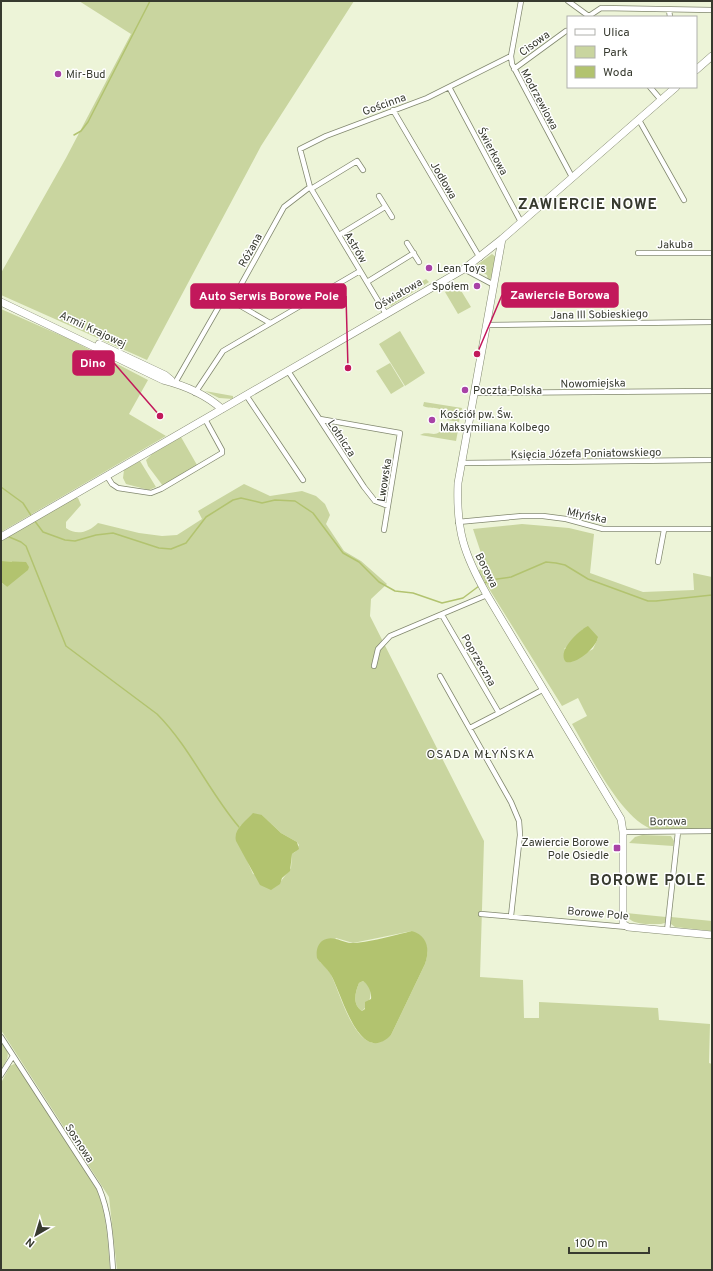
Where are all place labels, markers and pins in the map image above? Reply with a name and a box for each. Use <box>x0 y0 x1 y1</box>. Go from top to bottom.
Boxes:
place label: Mir-Bud <box>66 68 106 82</box>
marker: Mir-Bud <box>53 69 63 79</box>
place label: Lean Toys <box>437 262 486 276</box>
marker: Lean Toys <box>424 263 434 273</box>
place label: Społem <box>432 280 469 294</box>
marker: Społem <box>472 281 482 291</box>
callout: Zawiercie Borowa <box>502 283 618 307</box>
callout: Auto Serwis Borowe Pole <box>191 284 346 308</box>
callout: Dino <box>73 351 114 375</box>
place label: Poczta Polska <box>473 384 542 398</box>
marker: Poczta Polska <box>460 385 470 395</box>
place label: Kościół pw. Św. Maksymiliana Kolbego <box>440 407 550 435</box>
marker: Kościół pw. Św. Maksymiliana Kolbego <box>427 415 437 425</box>
place label: Zawiercie Borowe Pole Osiedle <box>522 836 609 863</box>
marker: Zawiercie Borowe Pole Osiedle <box>612 843 622 853</box>

